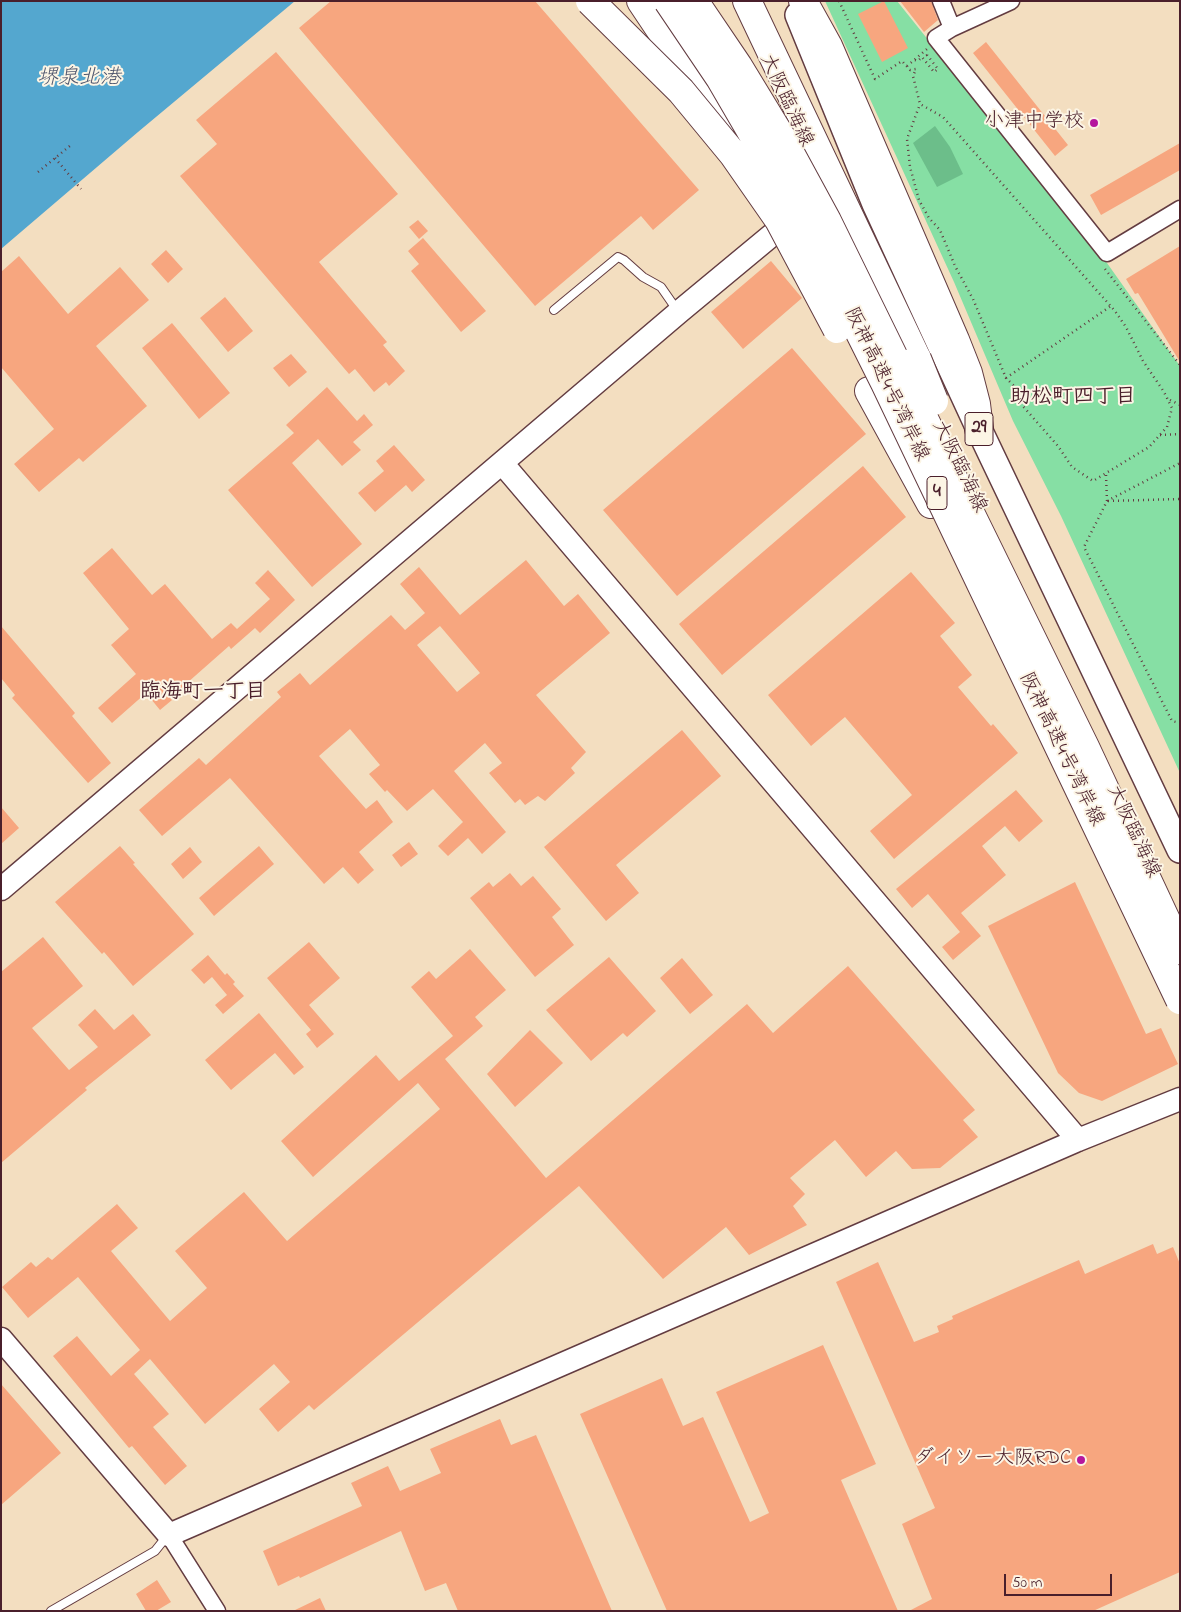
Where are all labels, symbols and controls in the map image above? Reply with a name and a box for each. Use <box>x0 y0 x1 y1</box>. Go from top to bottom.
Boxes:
street label: 大阪臨海線 <box>753 51 817 151</box>
water label: 堺泉北港 <box>37 67 121 93</box>
place label: 小津中学校 <box>984 111 1084 135</box>
marker: 小津中学校 <box>1088 117 1100 129</box>
street label: 阪神高速4号湾岸線 <box>837 304 933 466</box>
district label: 助松町四丁目 <box>1010 386 1136 412</box>
road number: 29 <box>965 412 993 446</box>
street label: 大阪臨海線 <box>925 417 991 517</box>
road number: 4 <box>927 476 947 509</box>
street label: 阪神高速4号湾岸線 <box>1012 669 1108 831</box>
district label: 臨海町一丁目 <box>140 681 266 707</box>
street label: 大阪臨海線 <box>1100 782 1164 882</box>
place label: ダイソー大阪RDC <box>914 1448 1071 1472</box>
marker: ダイソー大阪RDC <box>1075 1454 1087 1466</box>
scale bar <box>1006 1564 1114 1596</box>
text: 50 m <box>1012 1572 1042 1594</box>

